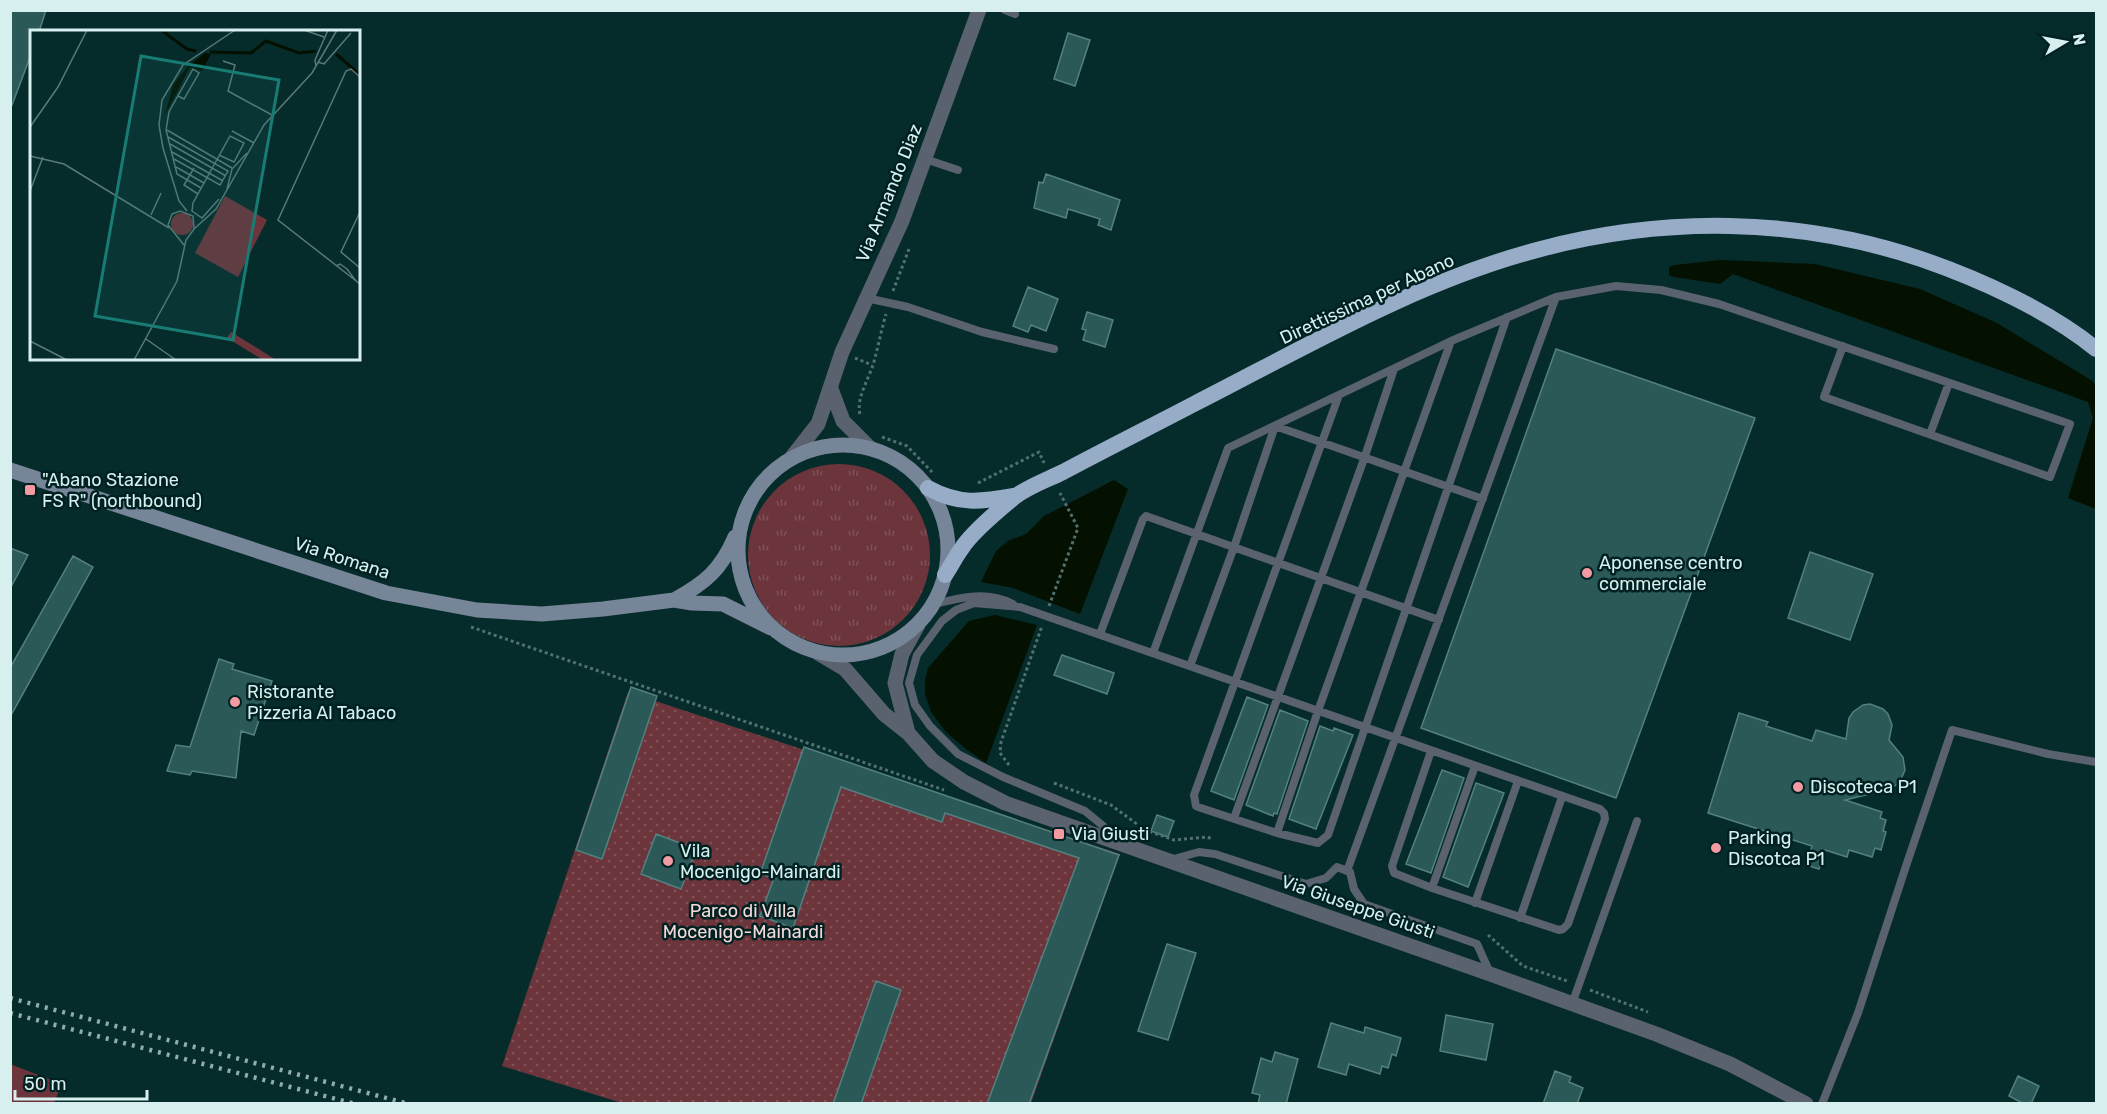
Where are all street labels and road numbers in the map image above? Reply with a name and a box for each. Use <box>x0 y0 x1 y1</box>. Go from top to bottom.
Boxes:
street label: Via Armando Diaz <box>851 121 927 265</box>
street label: Direttissima per Abano <box>1276 249 1458 349</box>
street label: Via Romana <box>291 532 393 584</box>
street label: Via Giuseppe Giusti <box>1278 870 1438 944</box>

